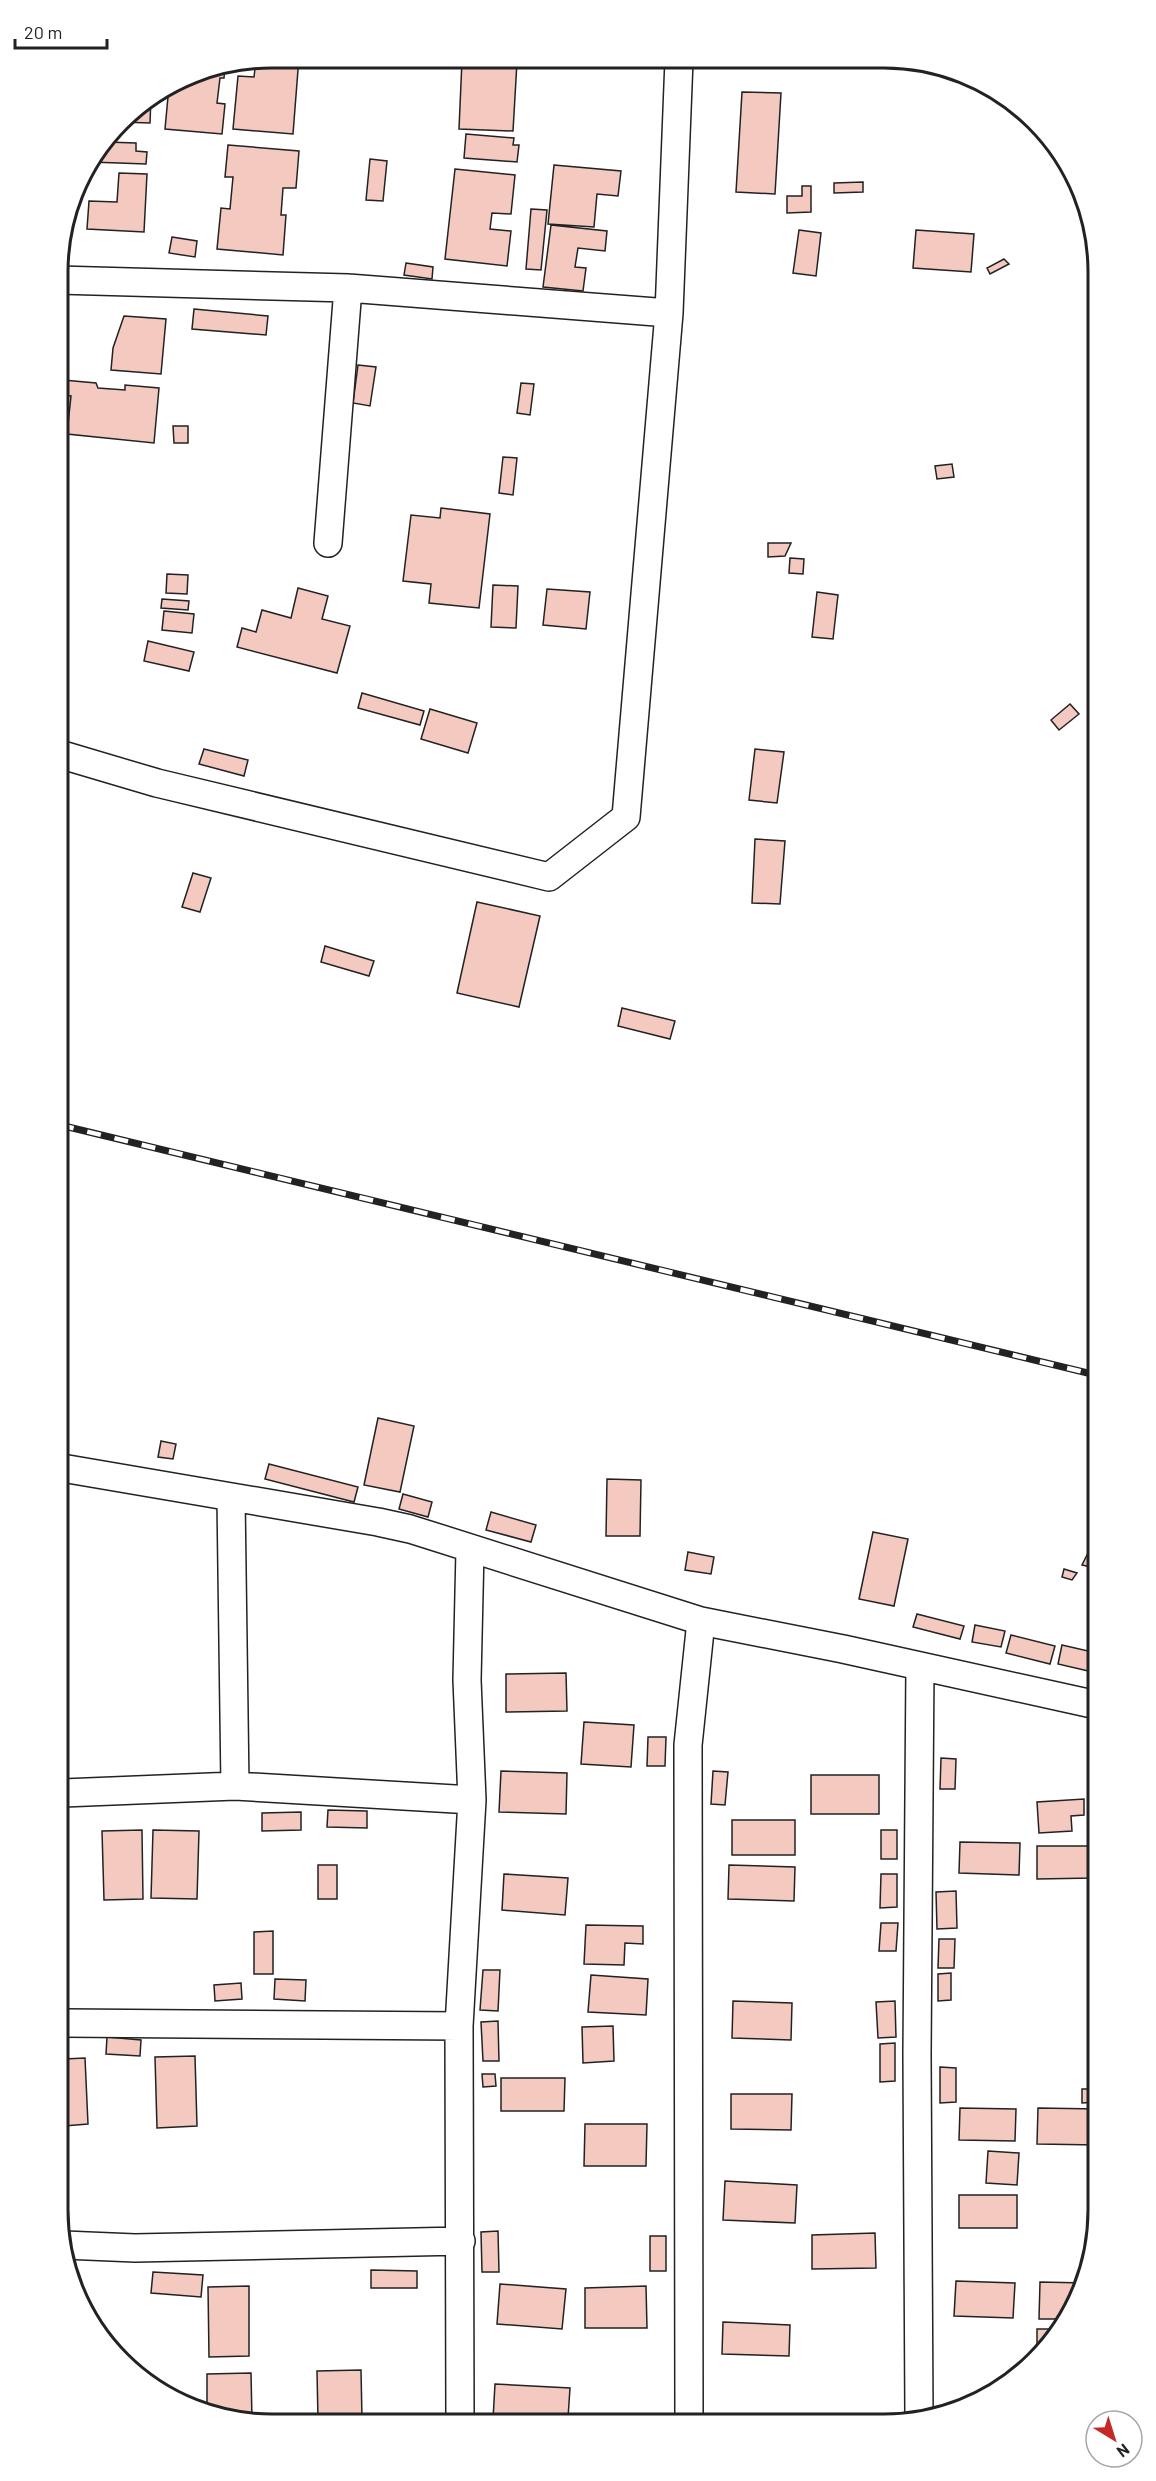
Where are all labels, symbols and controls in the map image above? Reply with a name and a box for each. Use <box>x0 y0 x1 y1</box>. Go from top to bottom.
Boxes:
scale bar <box>15 12 106 50</box>
text: 20 m <box>24 21 62 43</box>
north arrow <box>1084 2409 1144 2469</box>
text: N <box>1114 2440 1134 2462</box>

